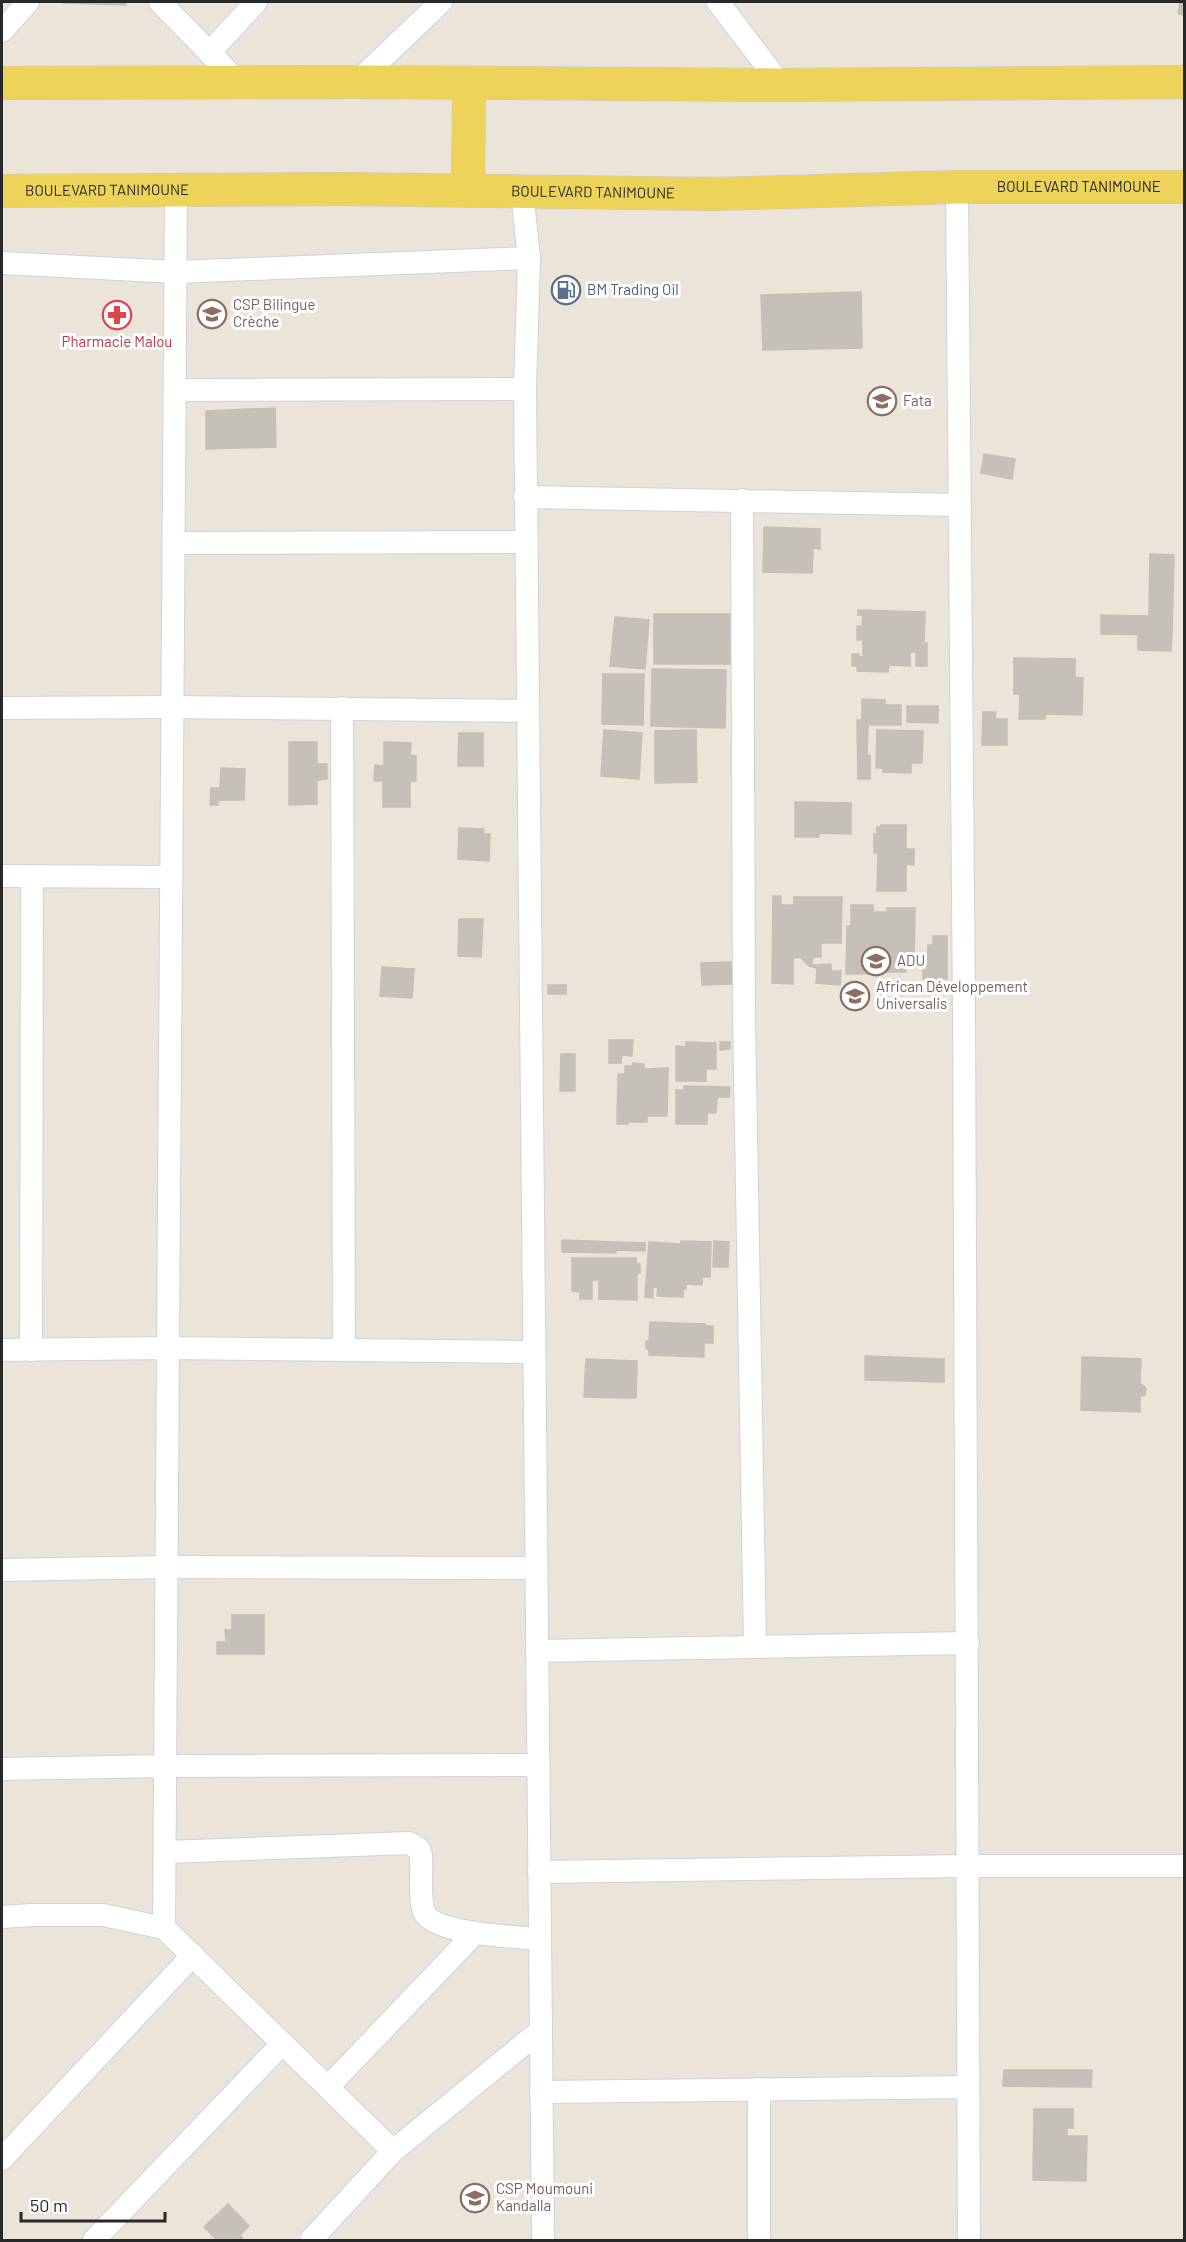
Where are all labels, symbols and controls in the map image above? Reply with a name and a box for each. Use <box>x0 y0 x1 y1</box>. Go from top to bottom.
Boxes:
street label: BOULEVARD TANIMOUNE <box>997 177 1161 195</box>
street label: BOULEVARD TANIMOUNE <box>25 180 189 199</box>
street label: BOULEVARD TANIMOUNE <box>511 181 675 201</box>
fuel station icon: BM Trading Oil <box>550 274 582 306</box>
place label: BM Trading Oil <box>587 280 679 298</box>
place label: CSP Bilingue Crèche <box>233 295 315 330</box>
school or university icon: CSP Bilingue Crèche <box>196 298 228 330</box>
pharmacy icon: Pharmacie Malou <box>101 299 133 331</box>
place label: Pharmacie Malou <box>62 332 172 350</box>
school or university icon: Fata <box>866 385 898 417</box>
place label: Fata <box>903 391 932 409</box>
school or university icon: ADU <box>860 945 892 977</box>
place label: ADU <box>897 951 925 969</box>
place label: African Développement Universalis <box>876 977 1028 1012</box>
school or university icon: African Développement Universalis <box>839 980 871 1012</box>
place label: CSP Moumouni Kandalla <box>496 2179 593 2214</box>
school or university icon: CSP Moumouni Kandalla <box>459 2182 491 2214</box>
scale bar <box>21 2185 165 2223</box>
text: 50 m <box>30 2194 68 2216</box>

